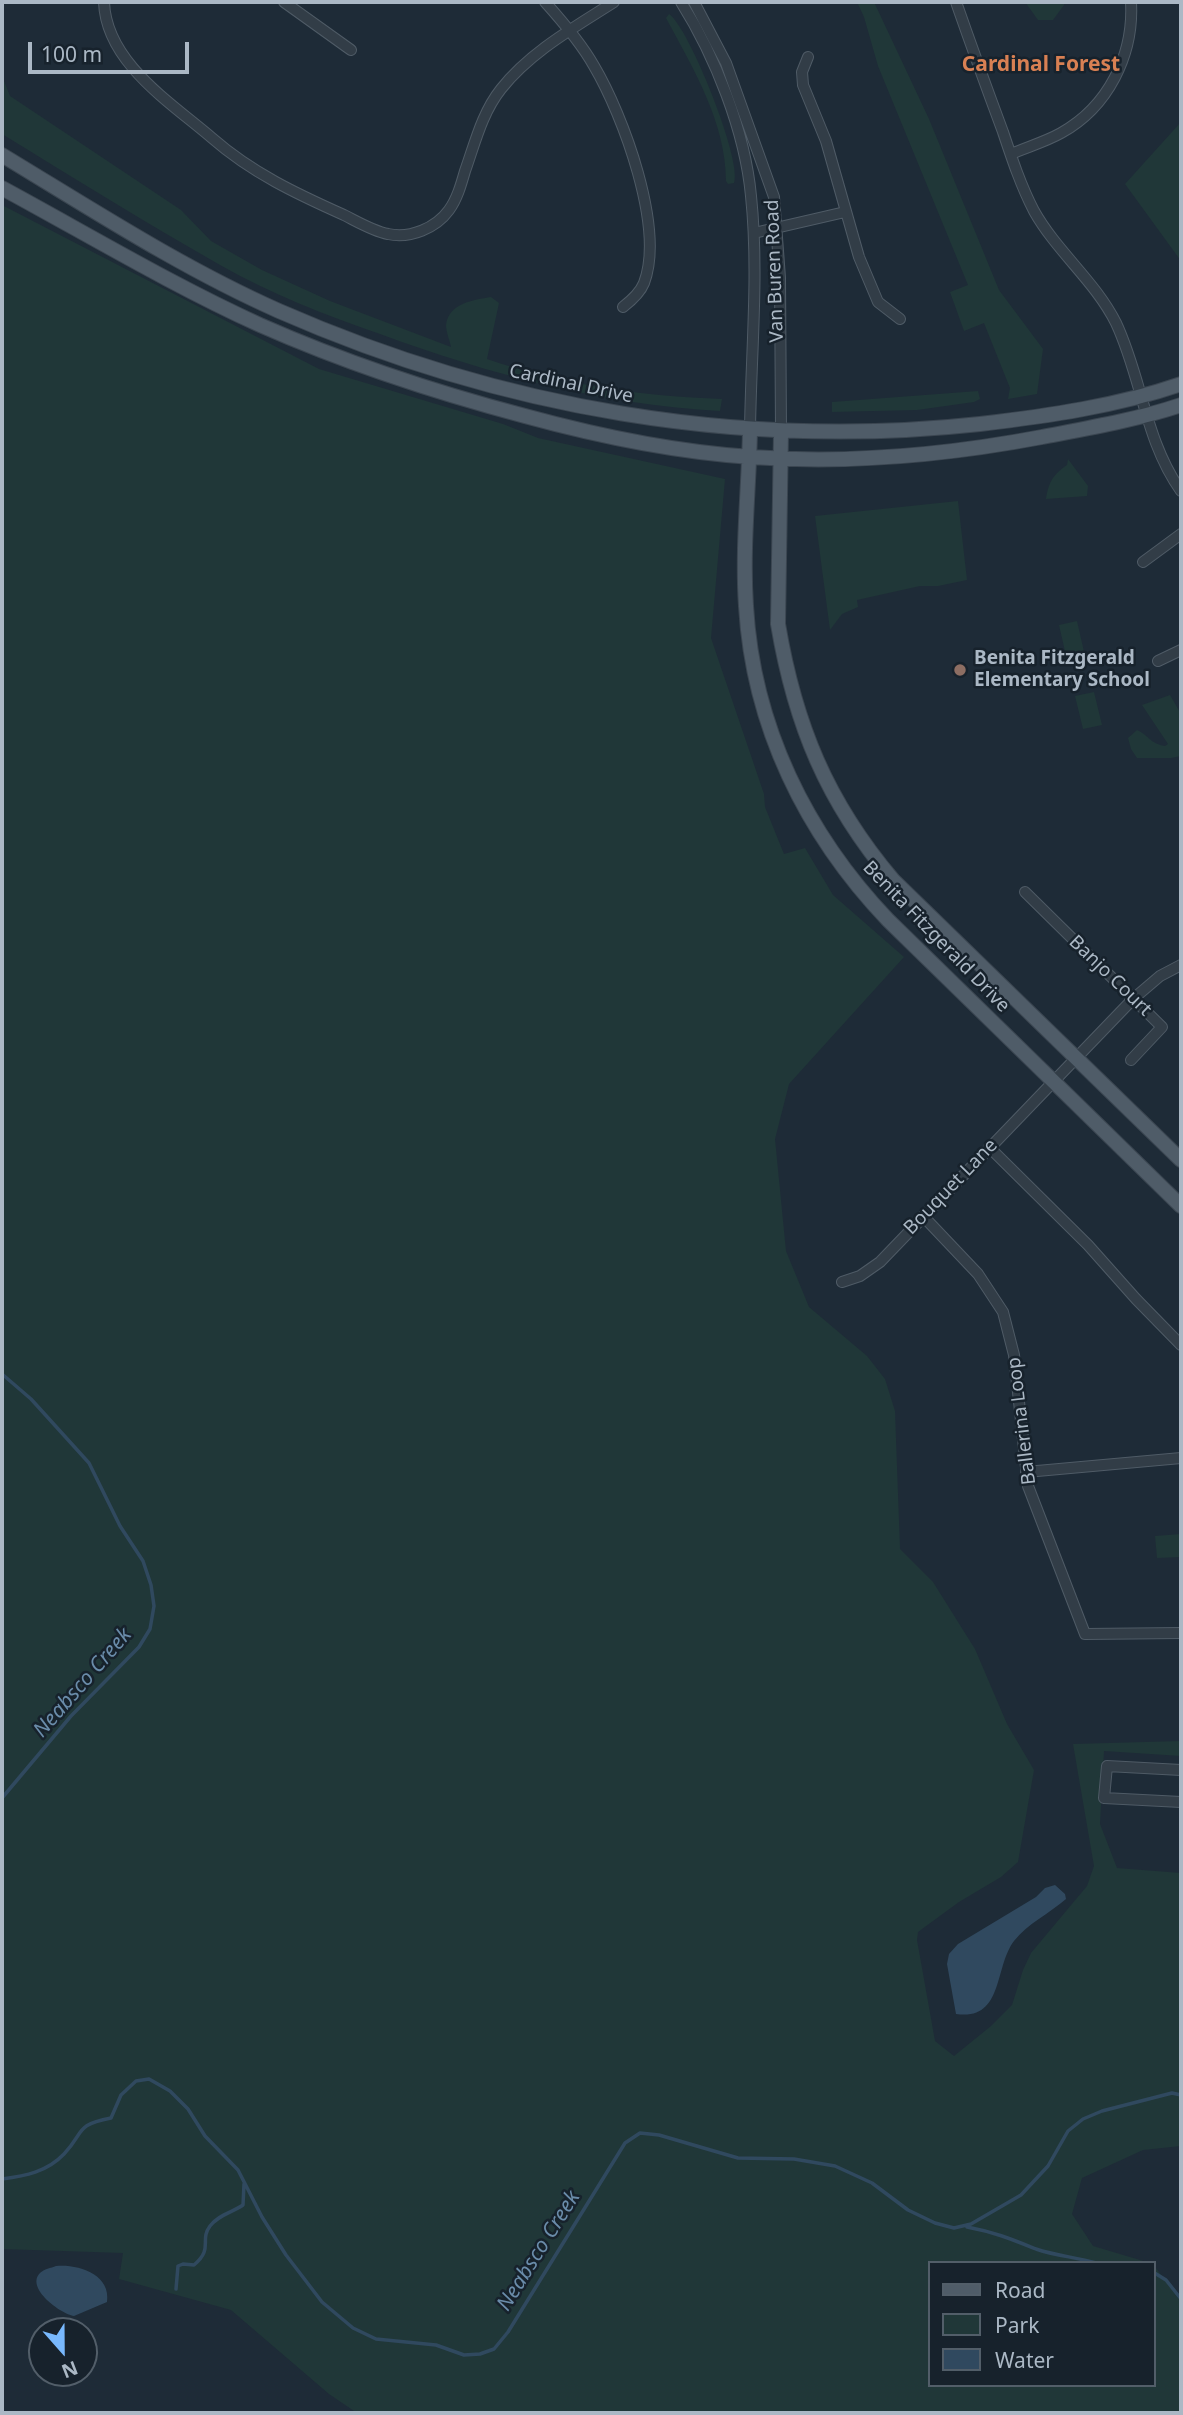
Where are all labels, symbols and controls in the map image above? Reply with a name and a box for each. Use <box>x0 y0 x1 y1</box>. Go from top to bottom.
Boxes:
scale bar <box>32 28 192 72</box>
text: 100 m <box>41 40 102 68</box>
district label: Cardinal Forest <box>962 52 1120 78</box>
street label: Van Buren Road <box>761 199 789 343</box>
street label: Cardinal Drive <box>507 360 635 408</box>
place label: Benita Fitzgerald Elementary School <box>974 648 1150 692</box>
marker: Benita Fitzgerald Elementary School <box>952 662 968 678</box>
street label: Benita Fitzgerald Drive <box>858 857 1014 1017</box>
street label: Banjo Court <box>1064 931 1156 1021</box>
street label: Bouquet Lane <box>900 1134 1002 1240</box>
street label: Ballerina Loop <box>1003 1356 1041 1486</box>
water label: Neabsco Creek <box>29 1623 137 1743</box>
water label: Neabsco Creek <box>492 2186 586 2316</box>
legend <box>928 2261 1155 2387</box>
text: Road <box>995 2276 1045 2304</box>
text: Park <box>995 2311 1039 2339</box>
north arrow <box>28 2317 98 2387</box>
text: Water <box>995 2346 1054 2374</box>
text: N <box>58 2355 82 2385</box>

